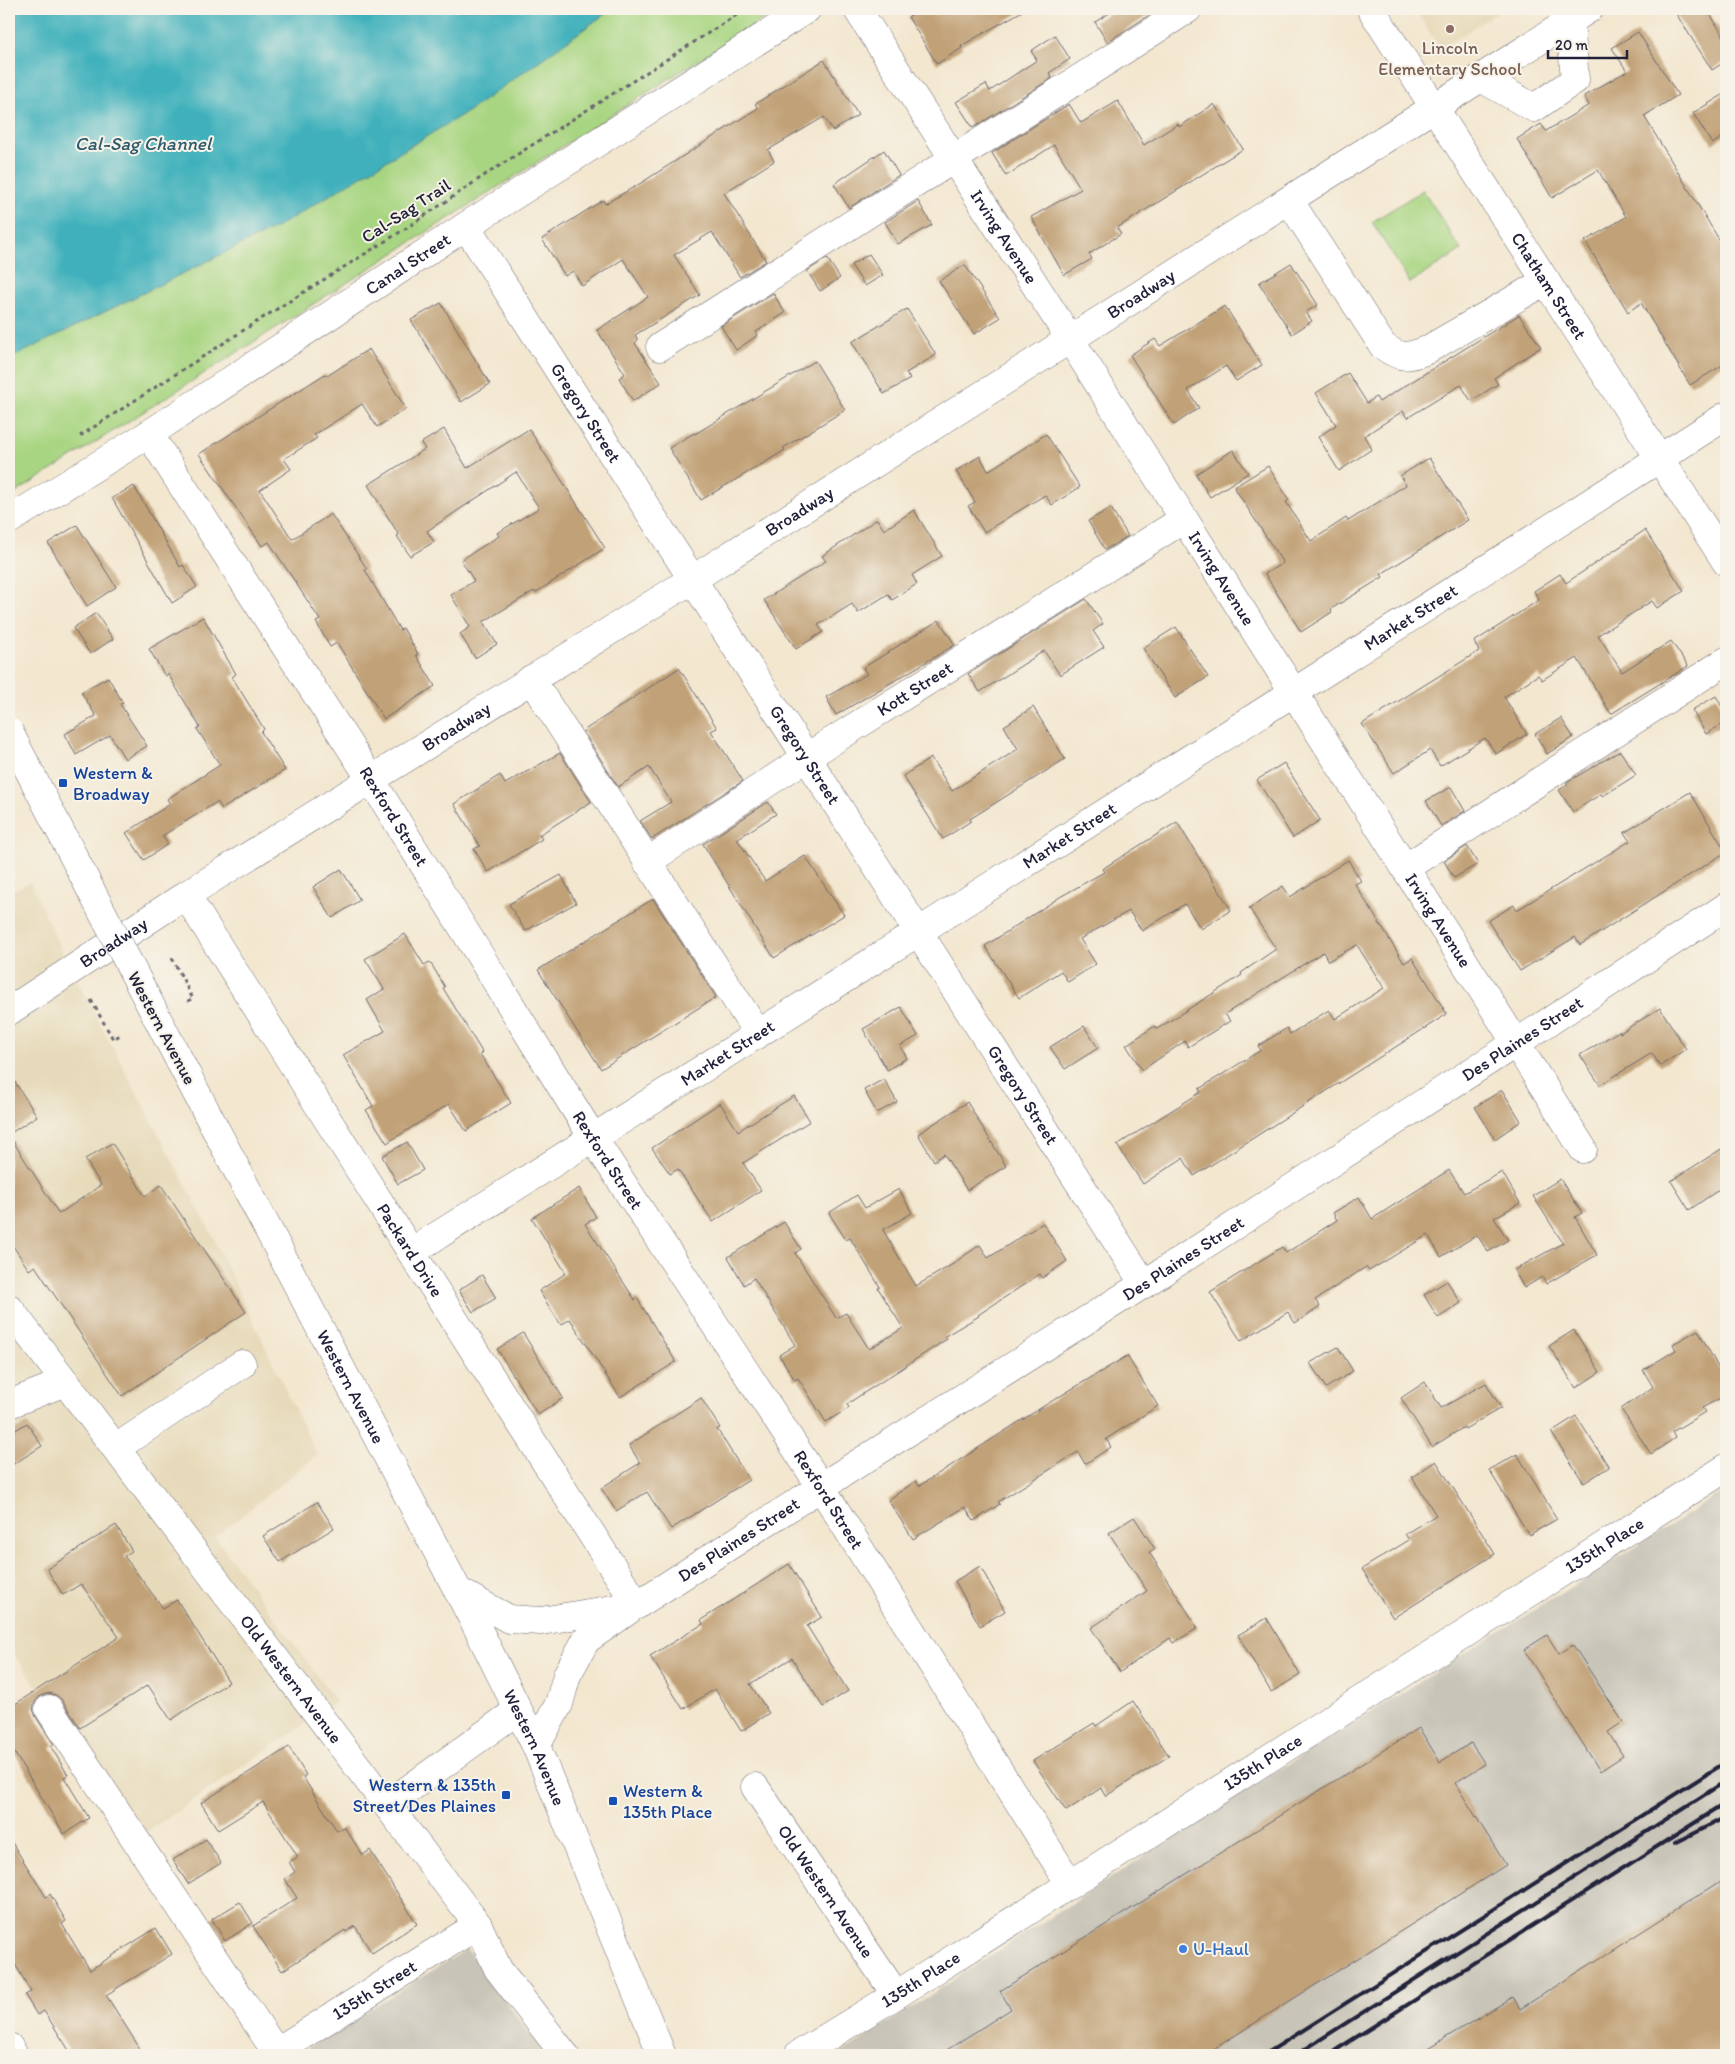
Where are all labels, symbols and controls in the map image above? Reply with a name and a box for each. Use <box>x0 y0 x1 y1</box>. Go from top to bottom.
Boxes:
marker: Lincoln Elementary School <box>1444 23 1456 35</box>
scale bar <box>1548 28 1626 60</box>
text: 20 m <box>1555 36 1589 54</box>
place label: Lincoln Elementary School <box>1378 37 1522 80</box>
water label: Cal-Sag Channel <box>75 132 213 155</box>
street label: Cal-Sag Trail <box>357 174 455 248</box>
street label: Irving Avenue <box>966 186 1042 288</box>
street label: Canal Street <box>361 228 455 300</box>
street label: Chatham Street <box>1506 228 1591 344</box>
street label: Broadway <box>1103 264 1180 324</box>
street label: Gregory Street <box>546 359 626 467</box>
street label: Broadway <box>761 481 838 541</box>
street label: Irving Avenue <box>1183 527 1260 630</box>
street label: Market Street <box>1360 579 1462 656</box>
street label: Kott Street <box>873 657 957 721</box>
street label: Broadway <box>418 697 495 756</box>
street label: Gregory Street <box>765 701 845 809</box>
place label: Western & Broadway <box>73 762 153 805</box>
street label: Rexford Street <box>355 762 433 871</box>
marker: Western & Broadway <box>57 777 69 789</box>
street label: Market Street <box>1018 797 1121 874</box>
street label: Irving Avenue <box>1400 869 1476 972</box>
street label: Broadway <box>75 912 152 973</box>
street label: Western Avenue <box>123 968 201 1088</box>
street label: Des Plaines Street <box>1457 991 1587 1086</box>
street label: Market Street <box>677 1015 779 1091</box>
street label: Gregory Street <box>983 1041 1063 1149</box>
street label: Rexford Street <box>568 1107 648 1214</box>
street label: Packard Drive <box>372 1199 448 1301</box>
street label: Des Plaines Street <box>1118 1211 1248 1306</box>
street label: Western Avenue <box>312 1326 390 1447</box>
street label: Rexford Street <box>789 1446 868 1554</box>
street label: Des Plaines Street <box>674 1493 804 1587</box>
street label: 135th Place <box>1561 1512 1648 1578</box>
street label: Old Western Avenue <box>235 1610 347 1748</box>
street label: Western Avenue <box>499 1686 570 1809</box>
street label: 135th Place <box>1219 1729 1306 1796</box>
place label: Western & 135th Street/Des Plaines <box>353 1774 496 1817</box>
place label: Western & 135th Place <box>623 1780 712 1823</box>
marker: Western & 135th Street/Des Plaines <box>500 1789 512 1801</box>
marker: Western & 135th Place <box>607 1795 619 1807</box>
street label: Old Western Avenue <box>773 1820 879 1962</box>
place label: U-Haul <box>1193 1938 1249 1960</box>
marker: U-Haul <box>1177 1943 1189 1955</box>
street label: 135th Place <box>877 1946 964 2013</box>
street label: 135th Street <box>328 1955 421 2025</box>

